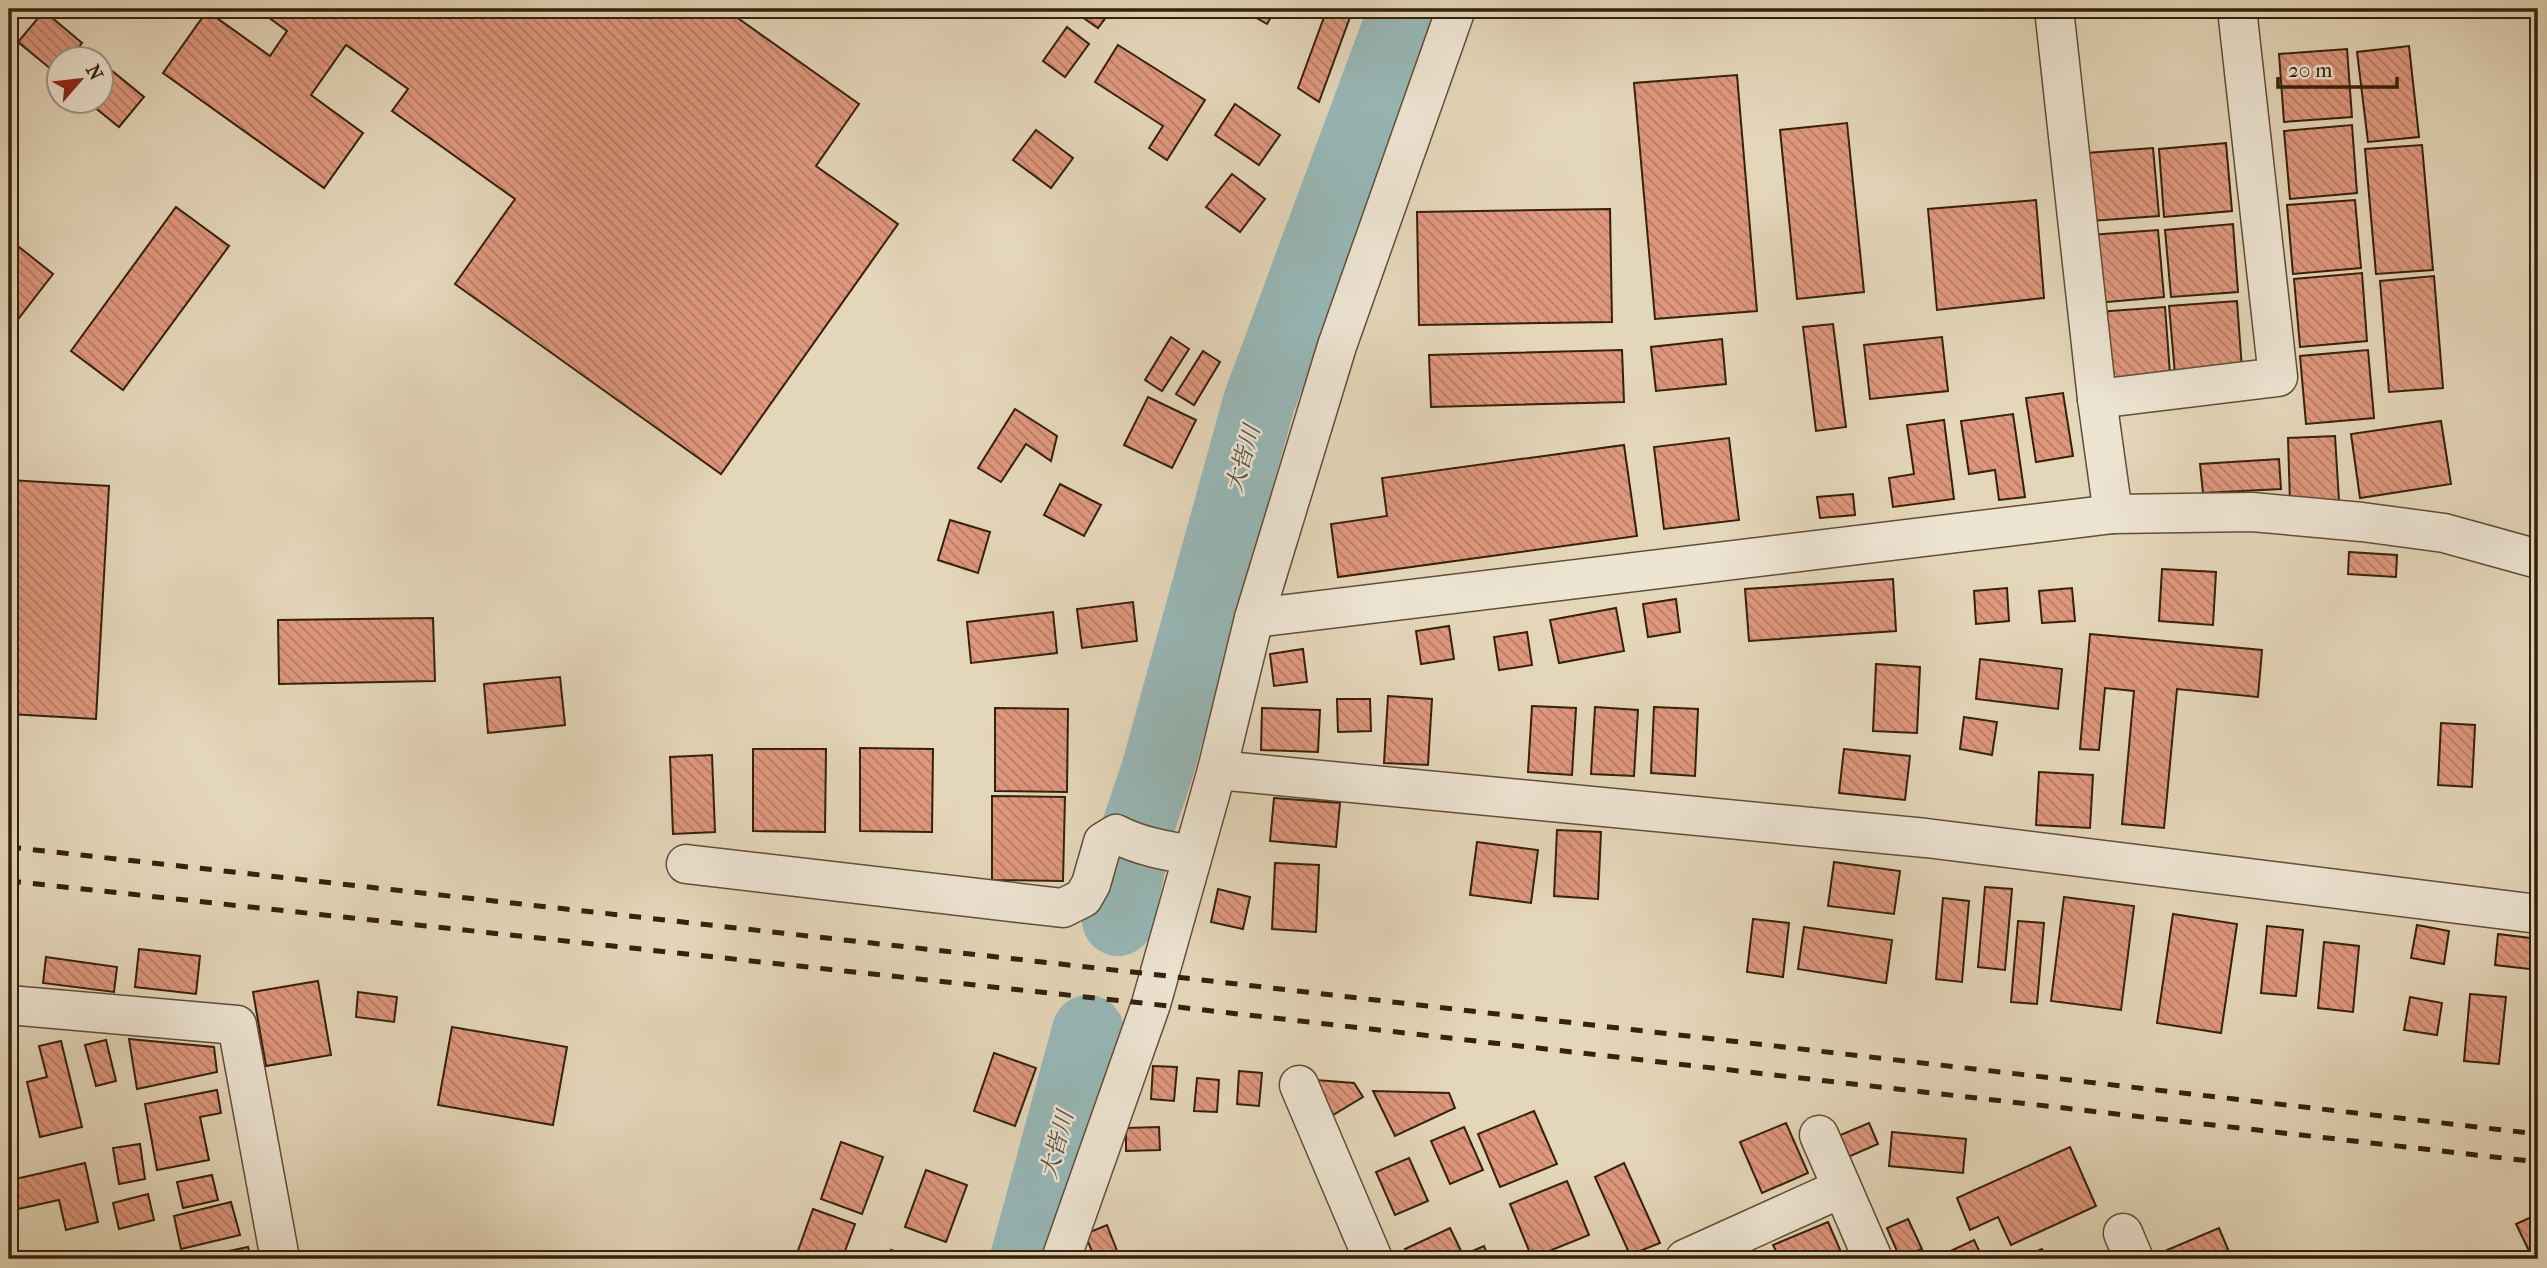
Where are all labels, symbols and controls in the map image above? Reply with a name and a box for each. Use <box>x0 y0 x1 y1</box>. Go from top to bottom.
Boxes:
north arrow <box>46 46 116 116</box>
scale bar <box>2278 46 2396 90</box>
text: 20 m <box>2288 58 2333 82</box>
text: N <box>81 61 107 85</box>
water label: 大皆川 <box>1221 419 1266 496</box>
water label: 大皆川 <box>1035 1105 1080 1182</box>

